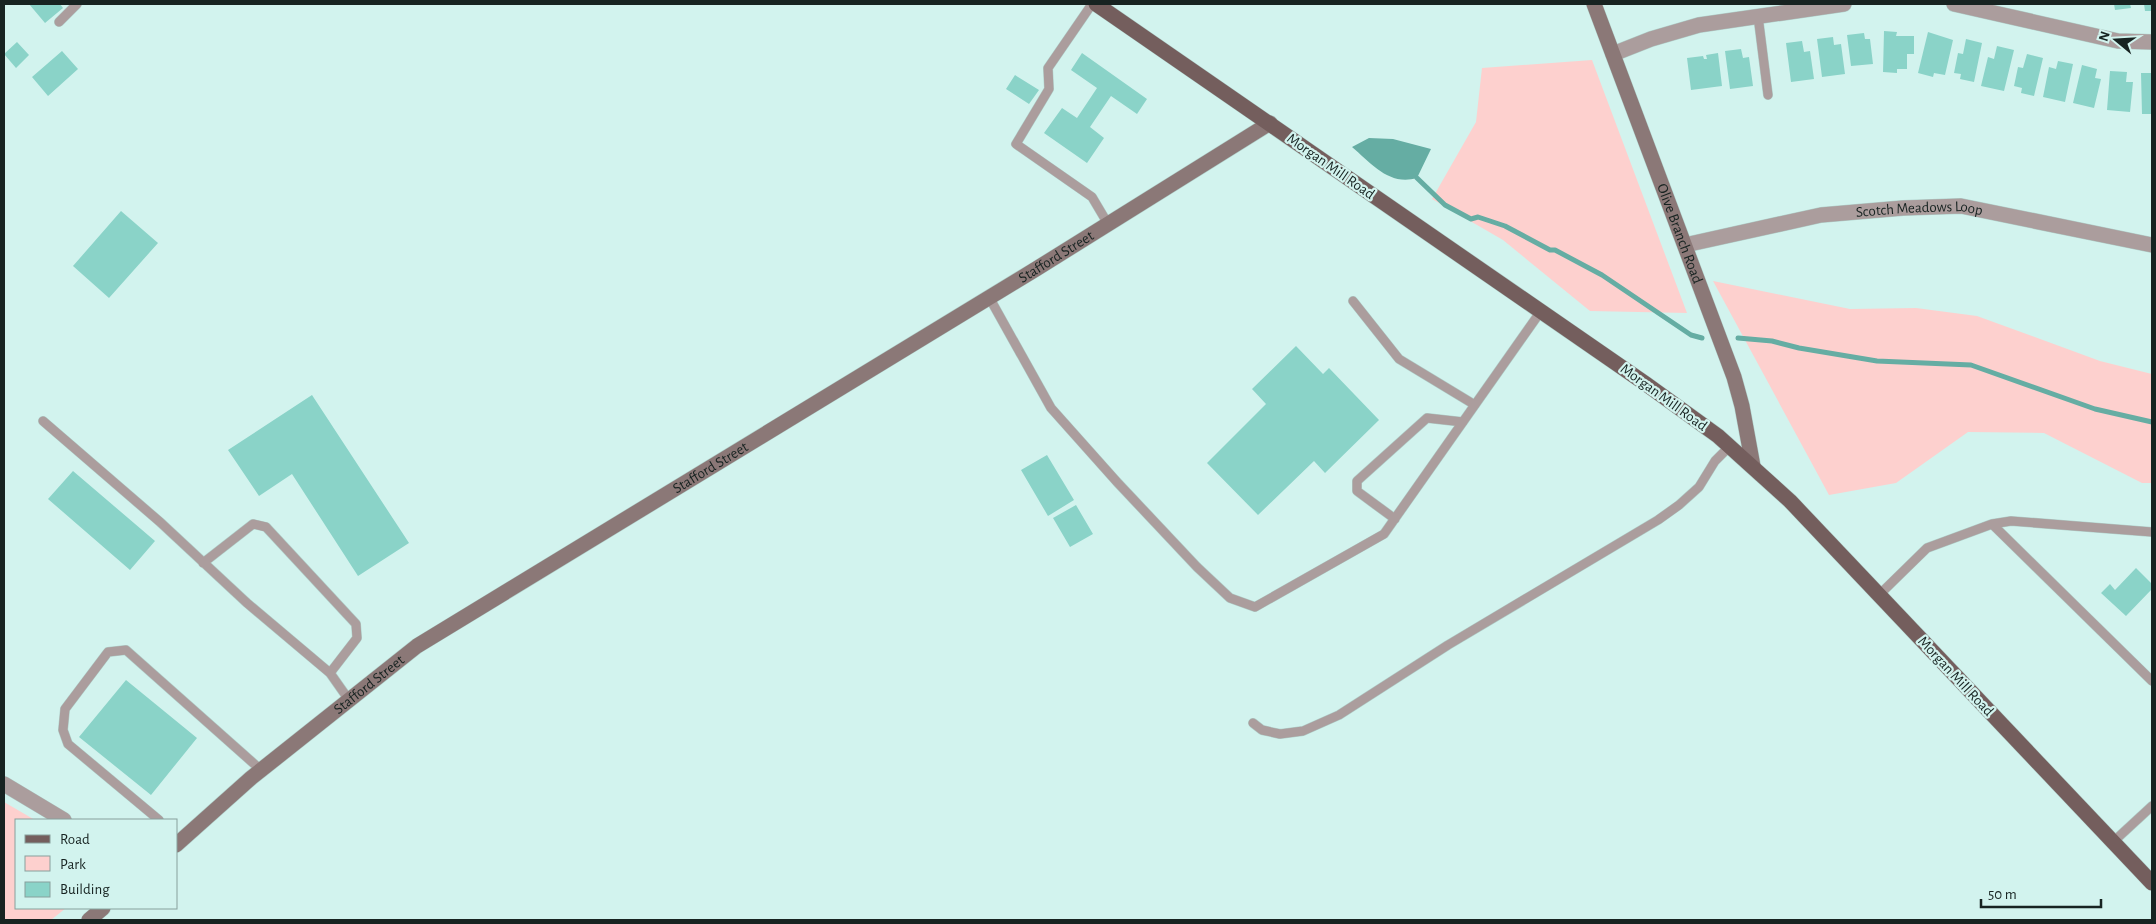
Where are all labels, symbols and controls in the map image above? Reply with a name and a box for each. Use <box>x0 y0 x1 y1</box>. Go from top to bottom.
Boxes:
north arrow <box>2091 15 2141 65</box>
text: N <box>2096 29 2113 43</box>
street label: Morgan Mill Road <box>1284 131 1377 202</box>
street label: Olive Branch Road <box>1654 182 1705 286</box>
street label: Scotch Meadows Loop <box>1855 199 1984 220</box>
street label: Stafford Street <box>1016 228 1097 286</box>
street label: Morgan Mill Road <box>1618 361 1710 434</box>
street label: Stafford Street <box>670 439 751 496</box>
street label: Morgan Mill Road <box>1915 634 1996 719</box>
street label: Stafford Street <box>331 652 407 717</box>
legend <box>15 819 178 909</box>
text: Road <box>60 832 90 847</box>
text: Park <box>60 857 86 872</box>
scale bar <box>1981 876 2101 908</box>
text: Building <box>60 882 110 897</box>
text: 50 m <box>1988 887 2017 902</box>

